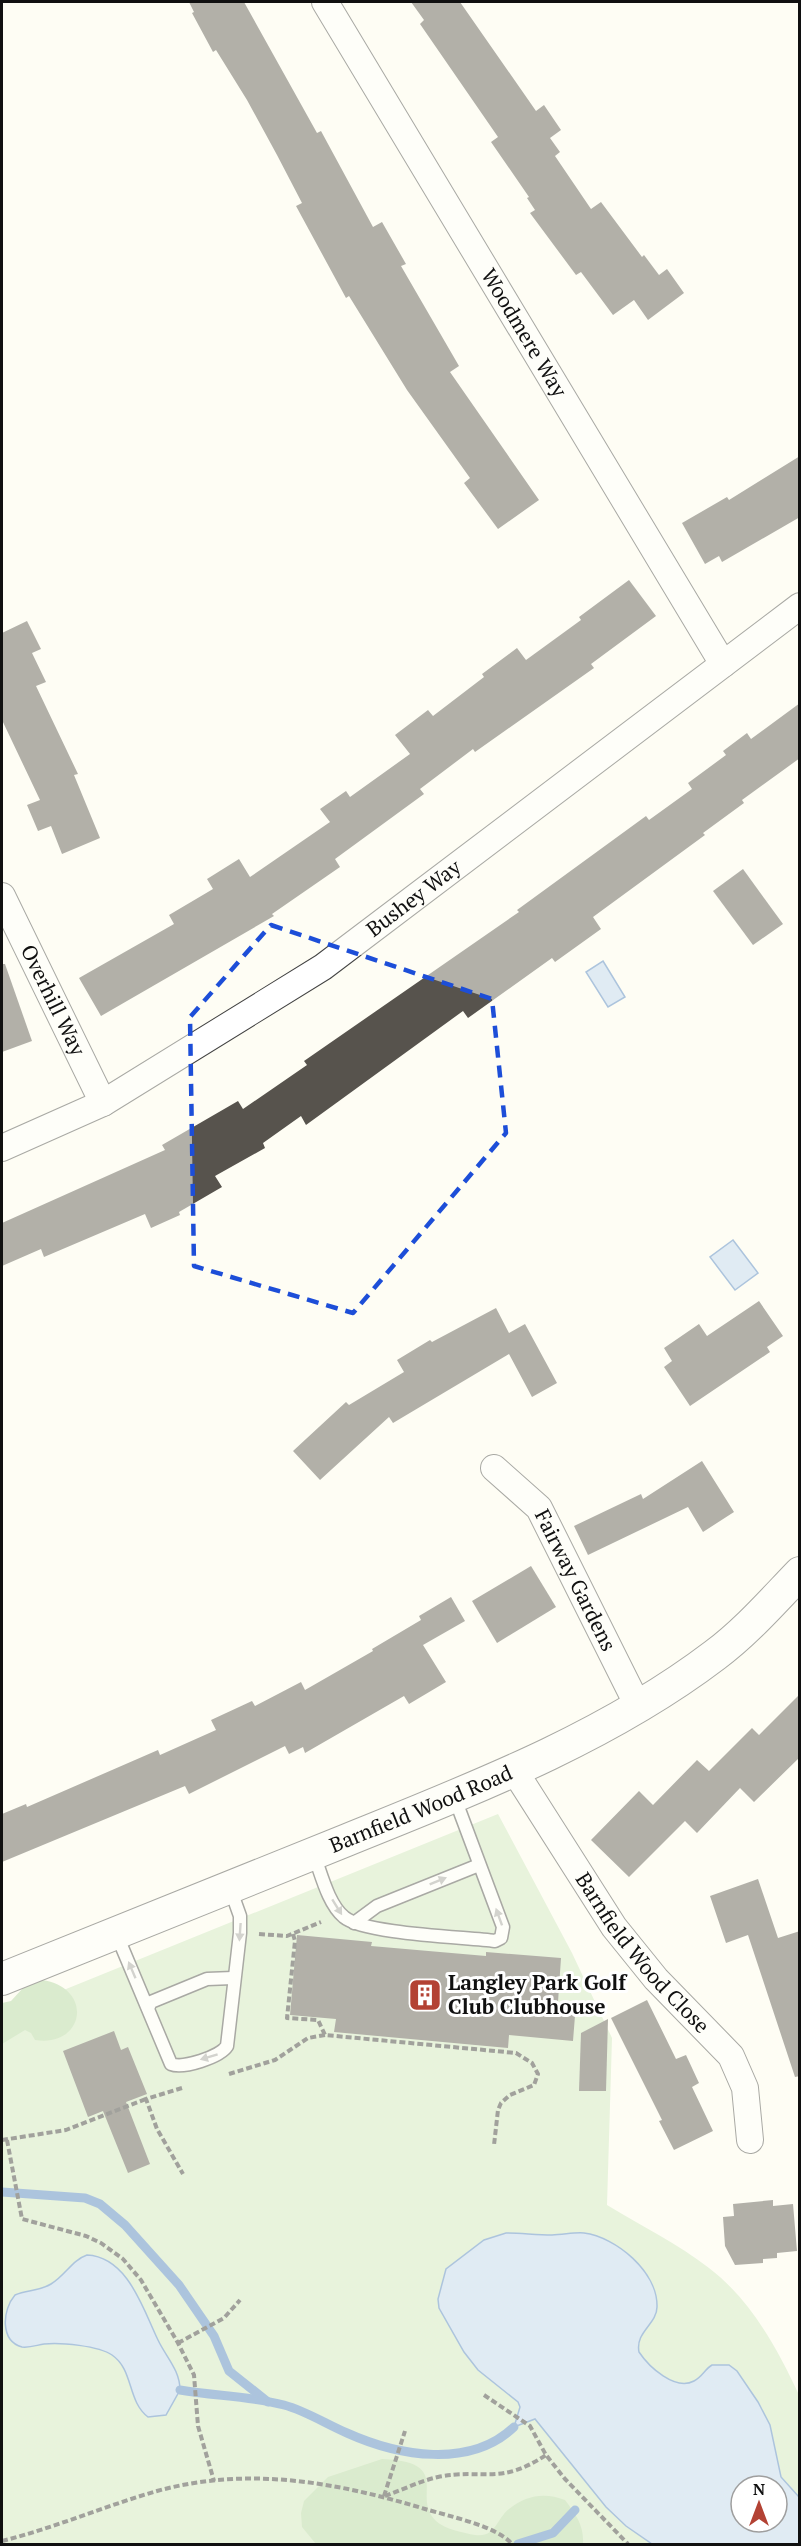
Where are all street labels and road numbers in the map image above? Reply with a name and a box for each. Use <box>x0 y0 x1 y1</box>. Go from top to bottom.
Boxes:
street label: Woodmere Way <box>475 263 574 402</box>
street label: Bushey Way <box>360 852 466 942</box>
street label: Overhill Way <box>15 940 93 1060</box>
street label: Fairway Gardens <box>529 1504 623 1656</box>
street label: Barnfield Wood Road <box>325 1758 517 1859</box>
street label: Barnfield Wood Close <box>570 1867 716 2039</box>

